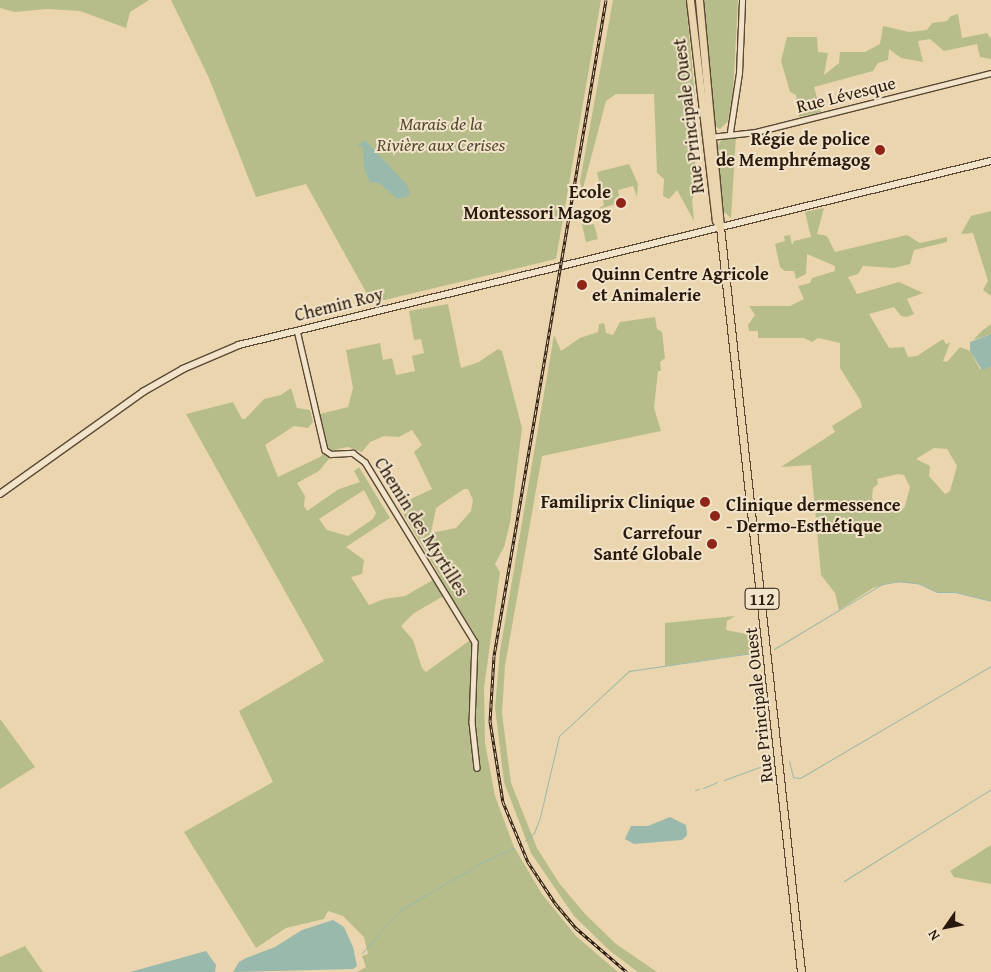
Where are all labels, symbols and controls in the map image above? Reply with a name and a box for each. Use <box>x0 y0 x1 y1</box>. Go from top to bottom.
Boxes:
street label: Rue Principale Ouest <box>669 37 709 195</box>
street label: Rue Lévesque <box>794 72 898 118</box>
park label: Marais de la Rivière aux Cerises <box>377 114 505 156</box>
place label: Régie de police de Memphrémagog <box>716 129 870 172</box>
marker: Régie de police de Memphrémagog <box>874 144 886 156</box>
place label: Ecole Montessori Magog <box>464 182 611 224</box>
marker: Ecole Montessori Magog <box>615 197 627 209</box>
place label: Quinn Centre Agricole et Animalerie <box>592 264 769 306</box>
marker: Quinn Centre Agricole et Animalerie <box>576 279 588 291</box>
street label: Chemin Roy <box>292 284 386 326</box>
street label: Chemin des Myrtilles <box>370 454 472 600</box>
place label: Familiprix Clinique <box>541 491 695 513</box>
place label: Clinique dermessence - Dermo-Esthétique <box>726 495 901 538</box>
marker: Familiprix Clinique <box>699 496 711 508</box>
marker: Clinique dermessence - Dermo-Esthétique <box>708 509 722 523</box>
place label: Carrefour Santé Globale <box>593 523 702 566</box>
marker: Carrefour Santé Globale <box>706 538 718 550</box>
road number: 112 <box>744 586 780 612</box>
street label: Rue Principale Ouest <box>740 626 778 784</box>
north arrow <box>921 902 971 952</box>
text: N <box>922 926 944 945</box>

